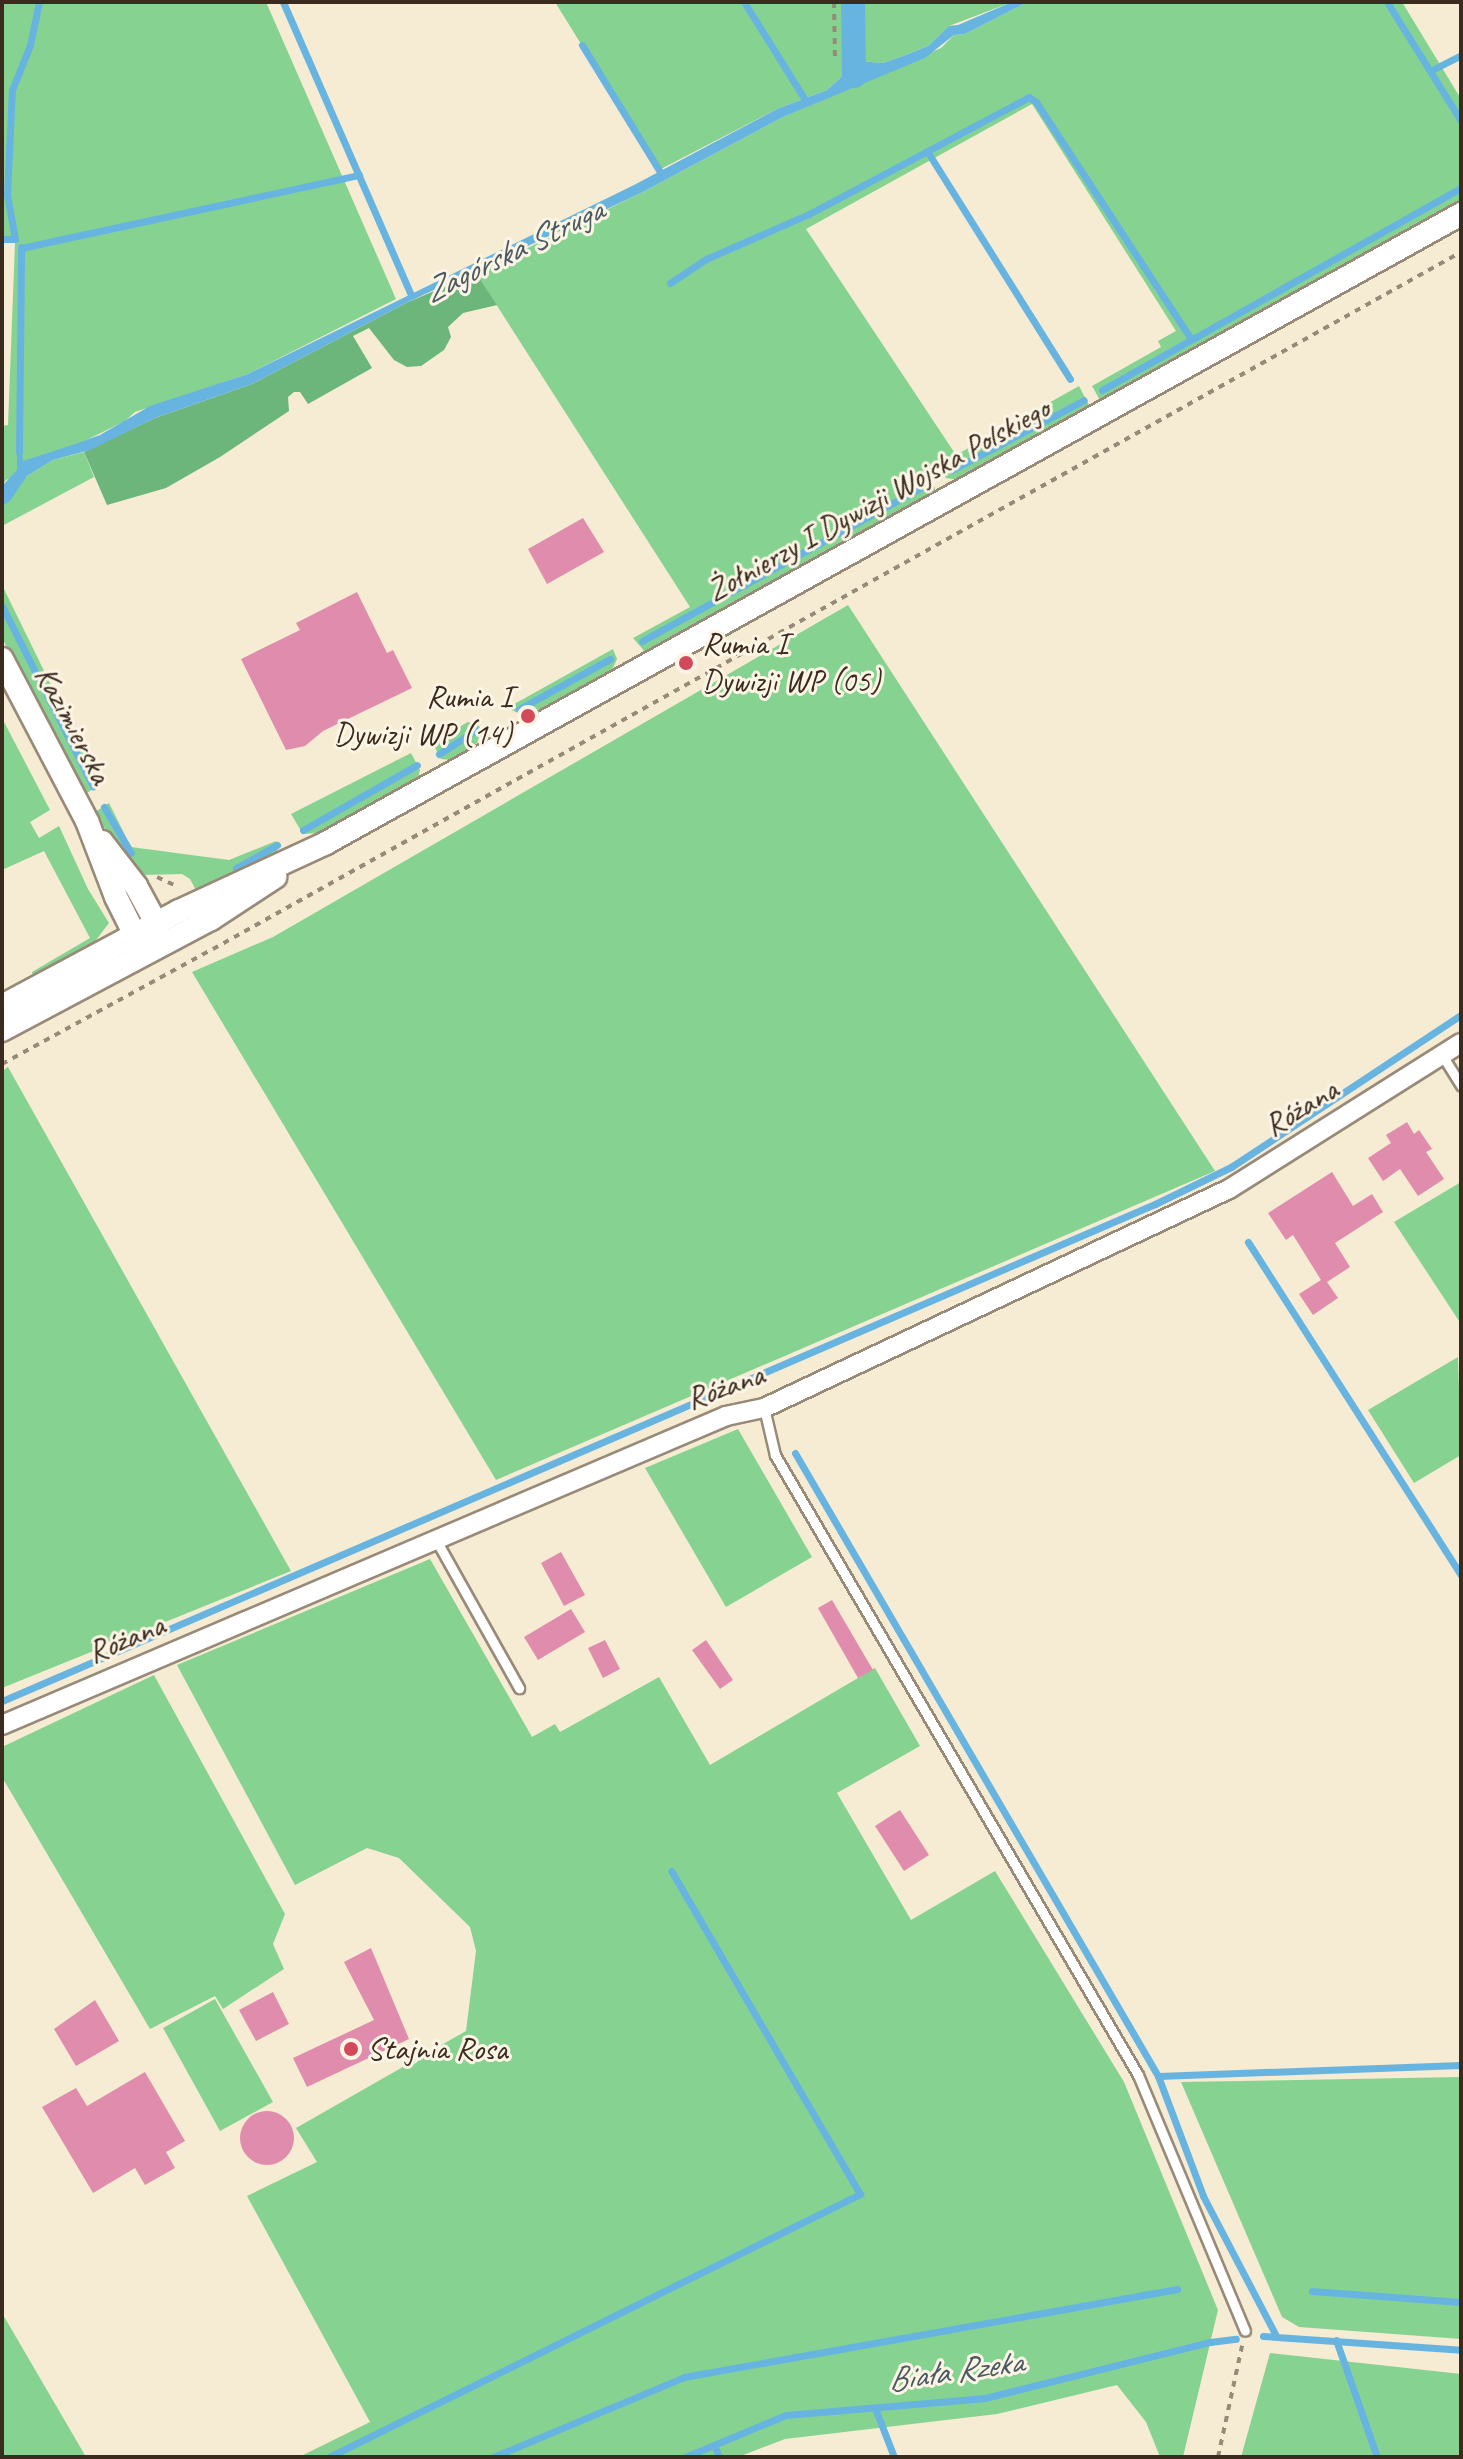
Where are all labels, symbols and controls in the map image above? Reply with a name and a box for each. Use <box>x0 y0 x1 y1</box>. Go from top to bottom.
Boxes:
water label: Zagórska Struga <box>417 189 609 311</box>
street label: Żołnierzy I Dywizji Wojska Polskiego <box>700 390 1056 610</box>
place label: Rumia I Dywizji WP (05) <box>702 626 880 701</box>
marker: Rumia I Dywizji WP (05) <box>677 654 695 672</box>
street label: Kazimierska <box>26 660 120 790</box>
place label: Rumia I Dywizji WP (14) <box>334 679 512 754</box>
marker: Rumia I Dywizji WP (14) <box>519 707 537 725</box>
street label: Różana <box>1257 1071 1345 1145</box>
street label: Różana <box>681 1355 769 1419</box>
street label: Różana <box>82 1606 170 1672</box>
place label: Stajnia Rosa <box>367 2030 507 2068</box>
marker: Stajnia Rosa <box>342 2040 360 2058</box>
water label: Biała Rzeka <box>885 2340 1025 2400</box>

